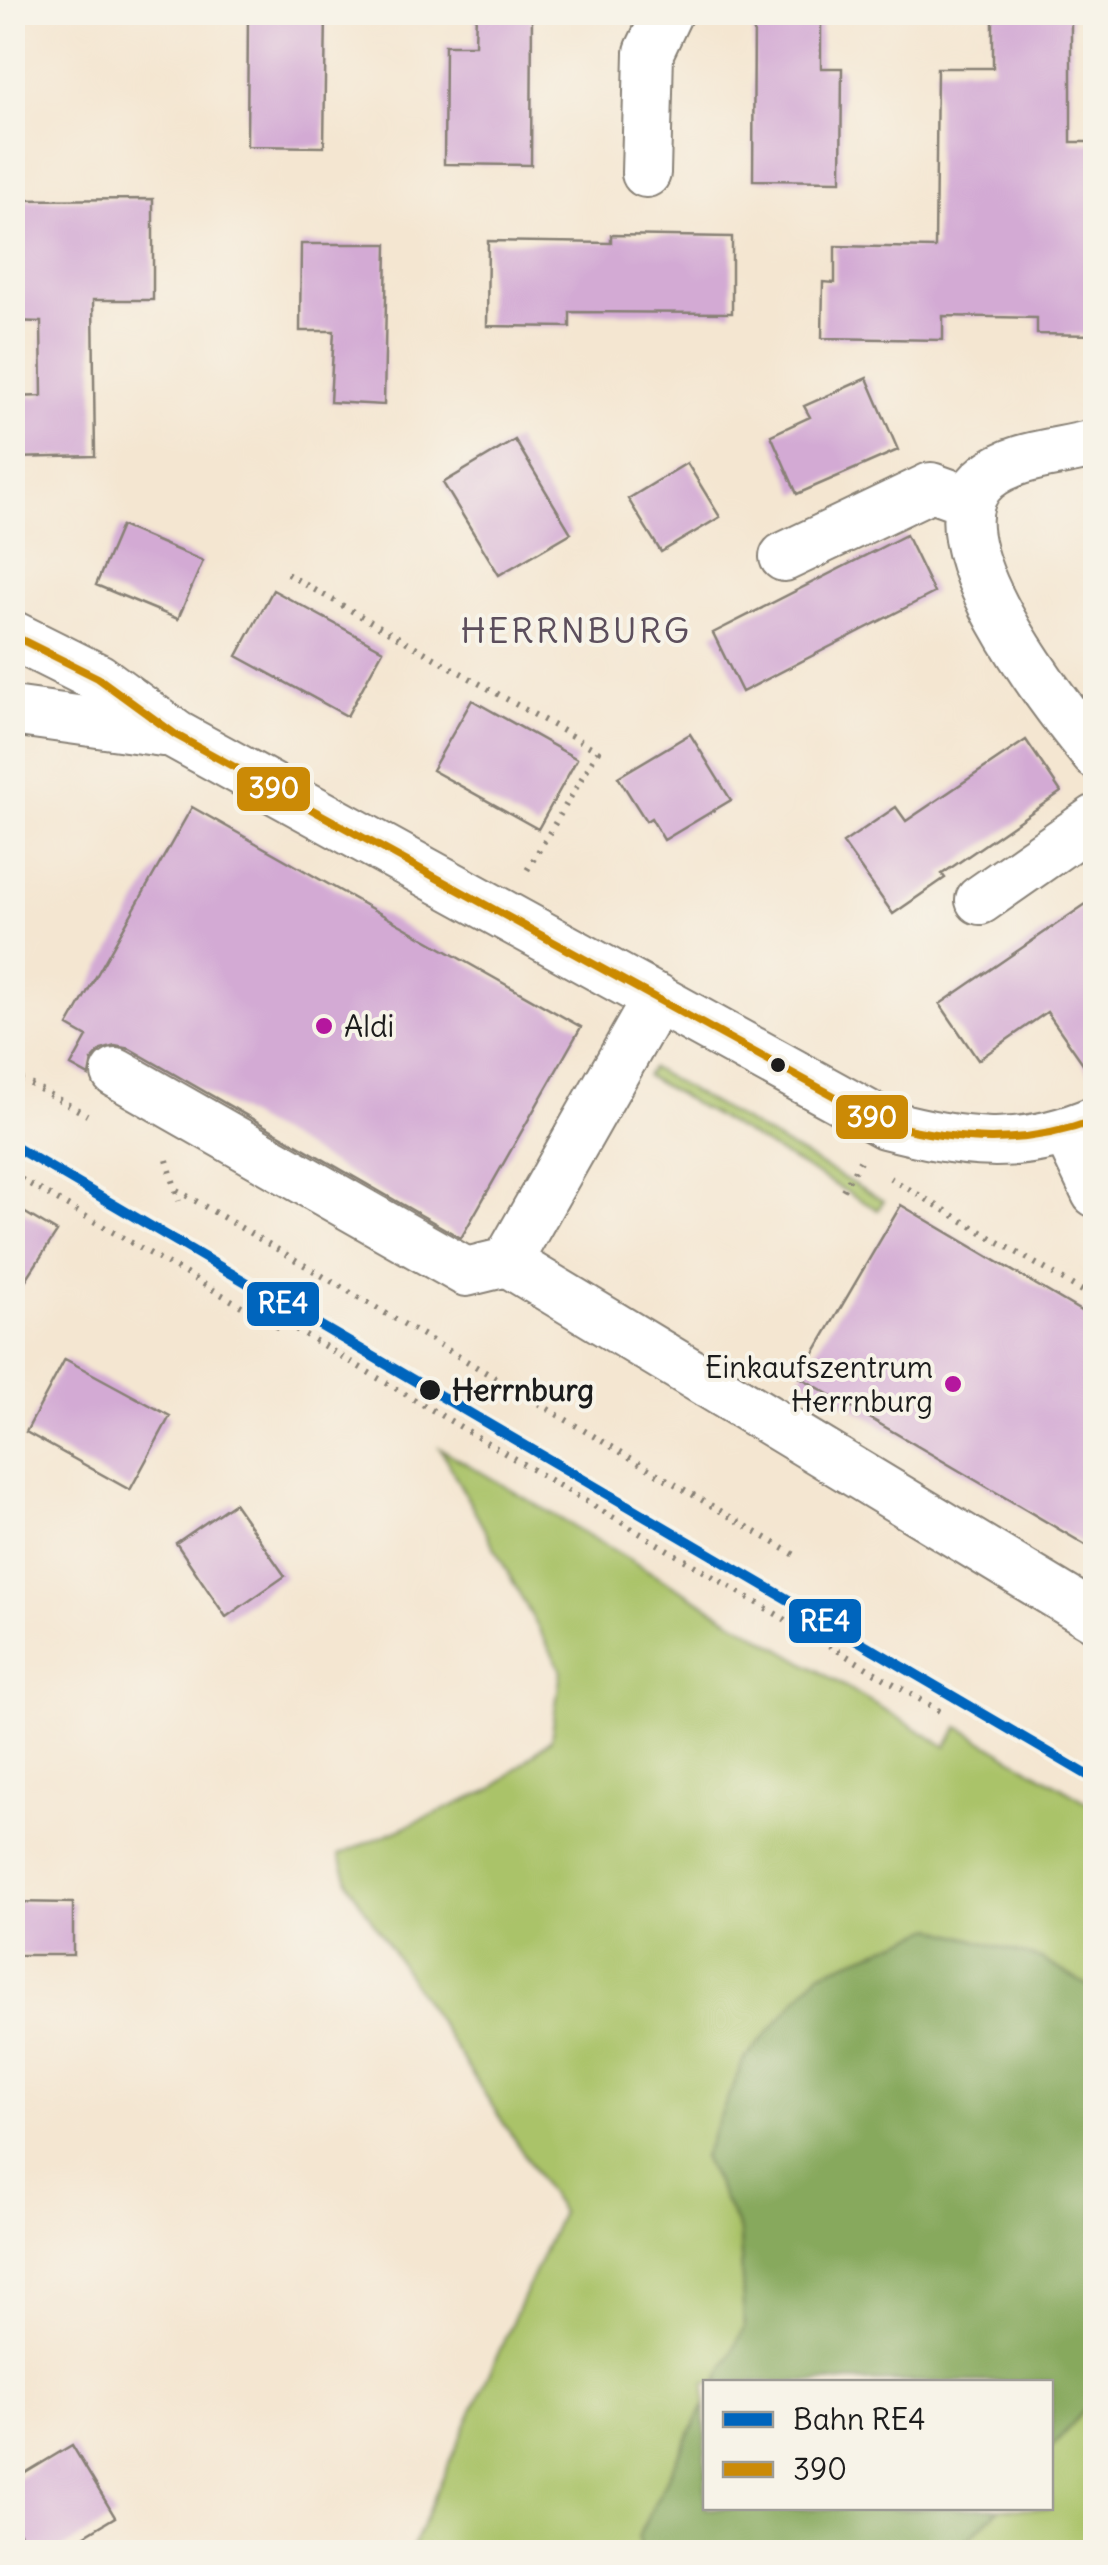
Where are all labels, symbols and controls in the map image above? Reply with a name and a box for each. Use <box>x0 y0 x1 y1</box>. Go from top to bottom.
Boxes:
district label: HERRNBURG <box>460 608 692 652</box>
line badge: 390 <box>235 765 312 813</box>
text: 390 <box>249 770 299 806</box>
place label: Aldi <box>344 1007 394 1045</box>
marker: Aldi <box>313 1015 335 1037</box>
unlabelled marker <box>768 1055 788 1075</box>
line badge: 390 <box>834 1093 910 1141</box>
text: 390 <box>847 1099 897 1135</box>
line badge: RE4 <box>245 1280 321 1328</box>
text: RE4 <box>258 1285 308 1321</box>
place label: Einkaufszentrum Herrnburg <box>705 1348 933 1420</box>
place label: Herrnburg <box>452 1371 594 1409</box>
marker: Einkaufszentrum Herrnburg <box>942 1373 964 1395</box>
marker: Herrnburg <box>417 1377 443 1403</box>
line badge: RE4 <box>787 1597 863 1645</box>
text: RE4 <box>800 1603 850 1639</box>
legend <box>703 2380 1053 2510</box>
text: Bahn RE4 <box>793 2400 926 2438</box>
text: 390 <box>793 2450 847 2488</box>

